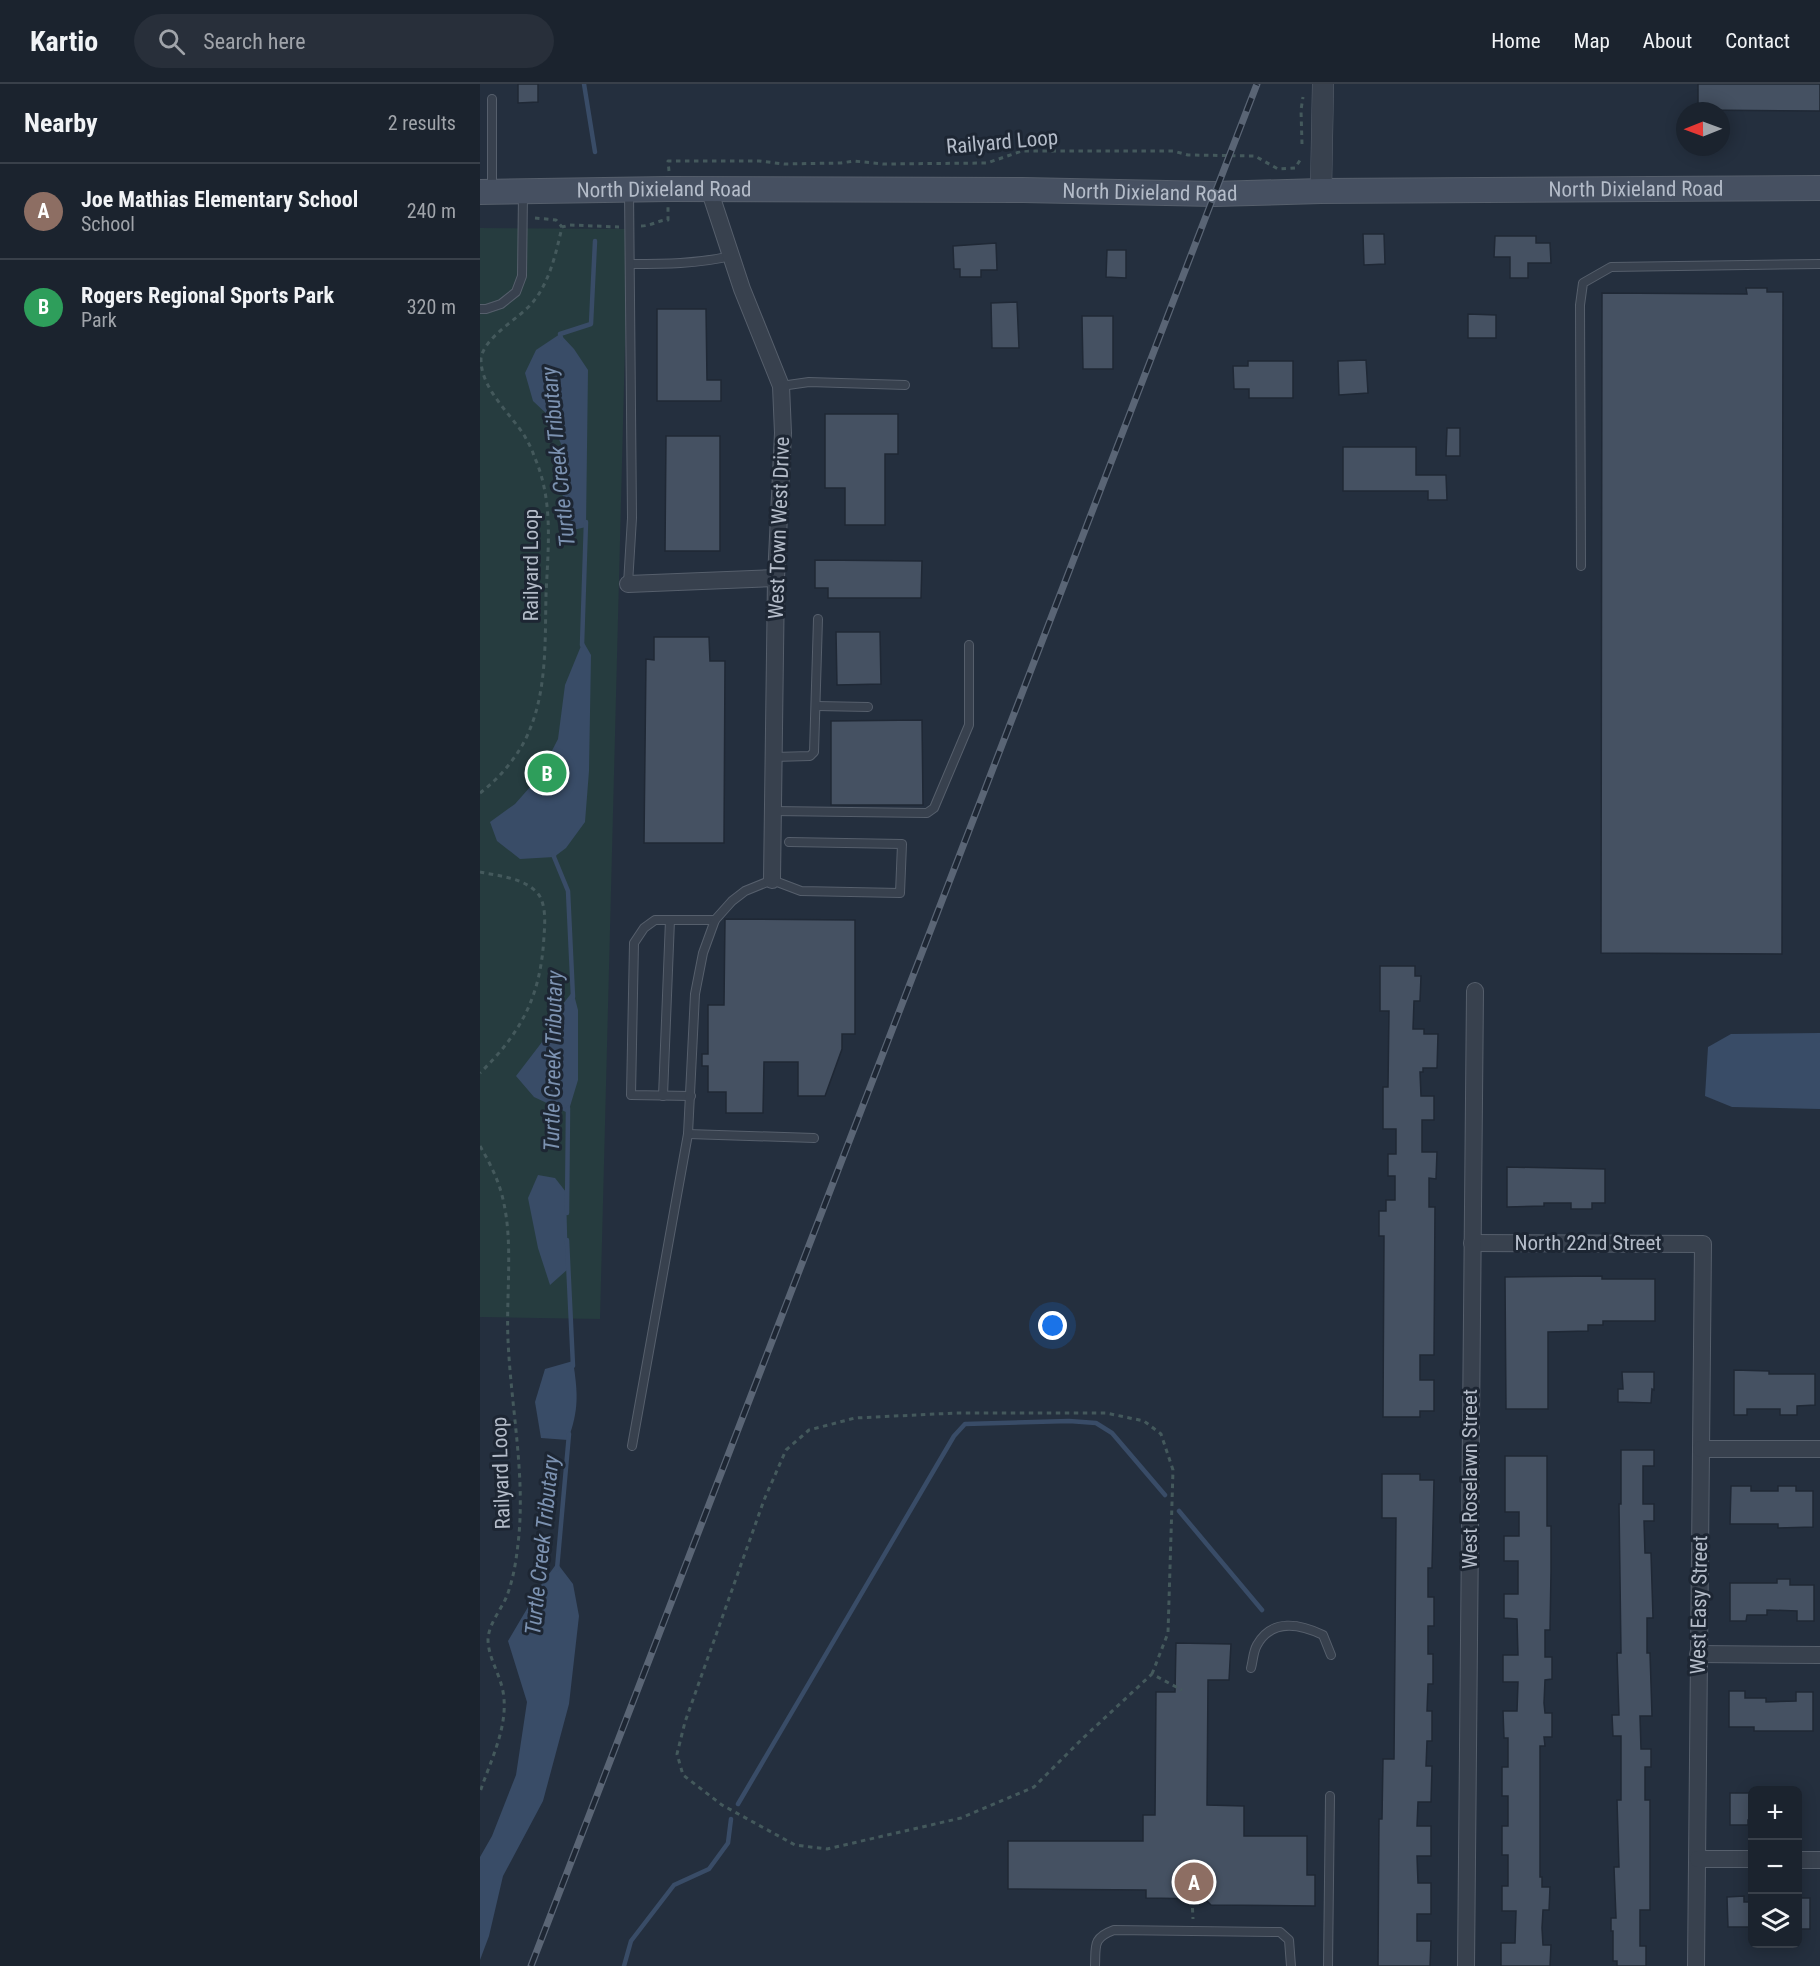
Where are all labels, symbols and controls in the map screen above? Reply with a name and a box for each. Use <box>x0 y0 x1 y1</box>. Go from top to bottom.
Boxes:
search box <box>134 14 554 68</box>
text: Kartio <box>30 25 98 58</box>
icon: search <box>155 25 188 58</box>
text: Search here <box>203 29 306 54</box>
text: Home <box>1491 29 1541 53</box>
text: Map <box>1574 29 1610 53</box>
text: About <box>1643 29 1692 53</box>
text: Contact <box>1725 29 1790 53</box>
north arrow <box>1676 102 1730 156</box>
text: Nearby <box>24 108 98 138</box>
text: 2 results <box>388 111 456 135</box>
street label: Railyard Loop <box>945 125 1059 159</box>
street label: North Dixieland Road <box>576 177 751 202</box>
street label: North Dixieland Road <box>1548 177 1723 202</box>
street label: North Dixieland Road <box>1062 179 1238 206</box>
text: Joe Mathias Elementary School <box>81 187 358 212</box>
text: A <box>38 199 49 223</box>
text: 240 m <box>407 199 456 223</box>
text: School <box>81 212 135 236</box>
text: Rogers Regional Sports Park <box>81 283 334 308</box>
text: B <box>38 295 49 319</box>
text: 320 m <box>407 295 456 319</box>
text: Park <box>81 308 117 332</box>
water label: Turtle Creek Tributary <box>536 365 580 548</box>
street label: West Town West Drive <box>764 436 794 620</box>
street label: Railyard Loop <box>519 509 543 621</box>
pin: B <box>528 750 566 796</box>
water label: Turtle Creek Tributary <box>539 969 567 1152</box>
street label: North 22nd Street <box>1515 1231 1662 1255</box>
your location <box>1038 1311 1067 1340</box>
street label: West Roselawn Street <box>1458 1389 1482 1569</box>
street label: Railyard Loop <box>487 1416 515 1530</box>
water label: Turtle Creek Tributary <box>520 1453 564 1636</box>
street label: West Easy Street <box>1686 1535 1712 1675</box>
map controls <box>1748 1786 1802 1948</box>
button: + <box>1748 1786 1802 1840</box>
button: − <box>1748 1840 1802 1894</box>
pin: A <box>1174 1860 1214 1904</box>
button: layers <box>1748 1894 1802 1948</box>

